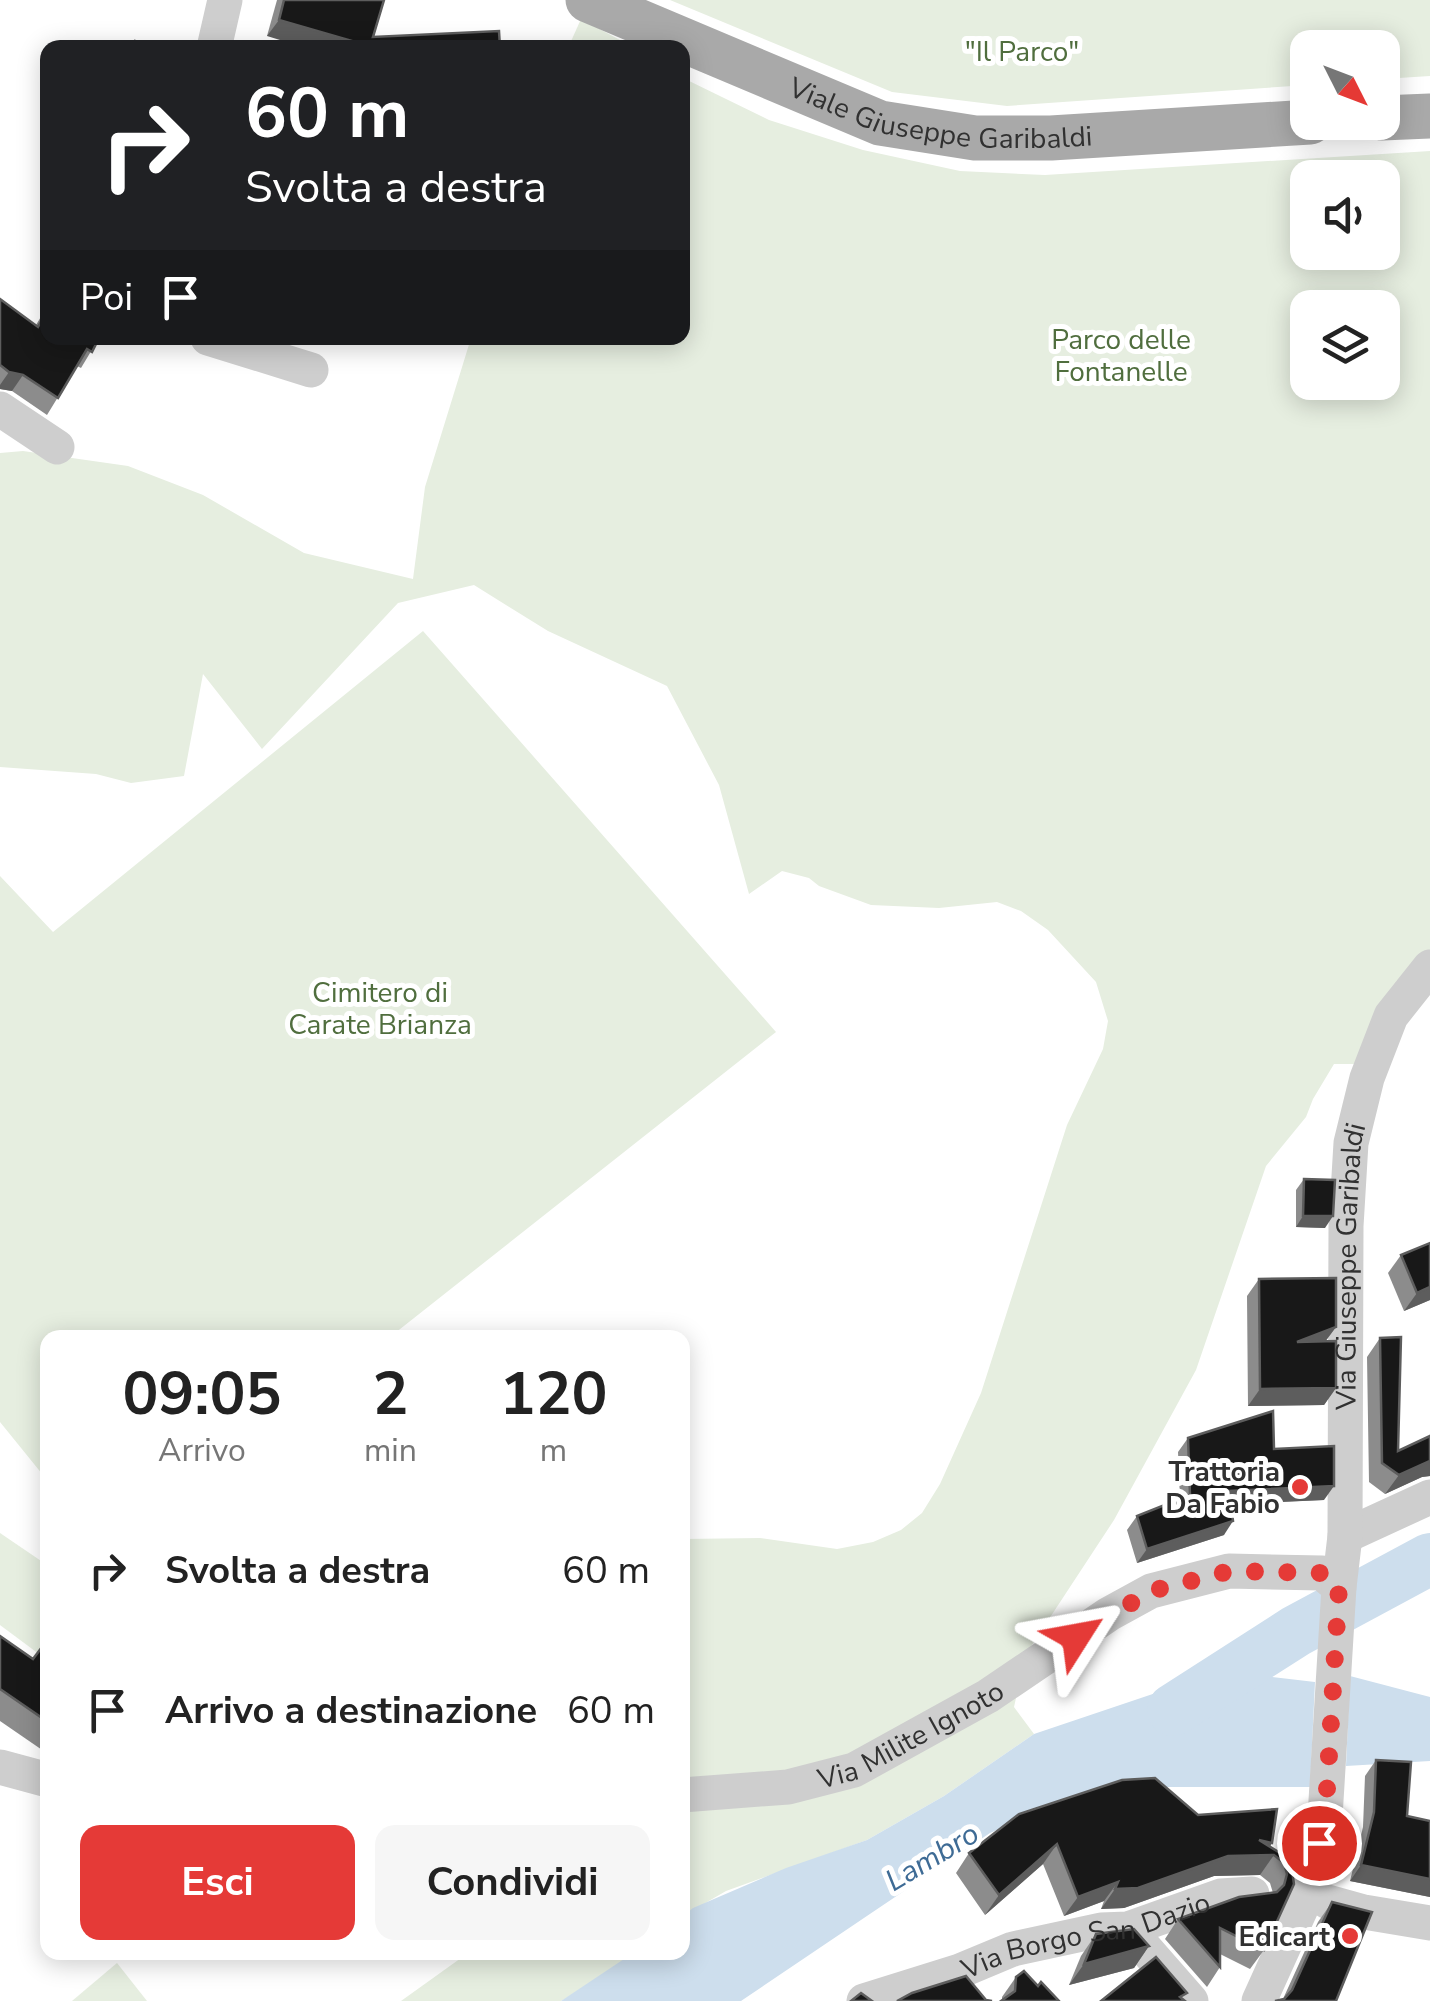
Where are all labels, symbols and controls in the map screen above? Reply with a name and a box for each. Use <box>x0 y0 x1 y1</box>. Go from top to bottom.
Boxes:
north arrow <box>1290 30 1400 140</box>
map controls <box>1290 30 1400 400</box>
park label: "Il Parco" <box>965 33 1079 71</box>
text: 60 m <box>245 66 409 162</box>
street label: Viale Giuseppe Garibaldi <box>782 68 1093 158</box>
icon: right <box>80 80 210 210</box>
text: Svolta a destra <box>245 157 547 218</box>
button: sound <box>1290 160 1400 270</box>
icon: arrive <box>153 270 208 325</box>
text: Poi <box>80 272 133 323</box>
button: layers <box>1290 290 1400 400</box>
park label: Parco delle Fontanelle <box>1051 321 1191 391</box>
park label: Cimitero di Carate Brianza <box>288 974 472 1044</box>
street label: Via Giuseppe Garibaldi <box>1327 1119 1375 1411</box>
text: 09:05 <box>123 1353 281 1435</box>
text: 2 <box>372 1353 408 1435</box>
text: 120 <box>499 1353 607 1435</box>
text: Arrivo <box>158 1429 246 1472</box>
text: min <box>364 1429 417 1472</box>
text: m <box>540 1429 567 1472</box>
place label: Trattoria Da Fabio <box>1165 1453 1280 1523</box>
marker: Trattoria Da Fabio <box>1289 1476 1311 1498</box>
icon: right <box>80 1543 135 1598</box>
text: Svolta a destra <box>165 1545 430 1596</box>
text: 60 m <box>562 1545 650 1596</box>
position arrow <box>1024 1585 1128 1689</box>
street label: Via Milite Ignoto <box>813 1673 1012 1799</box>
icon: arrive <box>80 1683 135 1738</box>
text: Arrivo a destinazione <box>165 1685 537 1736</box>
text: 60 m <box>567 1685 655 1736</box>
pin <box>1277 1801 1362 1886</box>
water label: Lambro <box>878 1813 987 1901</box>
icon: arrive <box>1292 1816 1347 1871</box>
button: Esci <box>80 1825 355 1940</box>
button: Condividi <box>375 1825 650 1940</box>
street label: Via Borgo San Dazio <box>955 1883 1215 1989</box>
place label: Edicart <box>1238 1918 1330 1956</box>
marker: Edicart <box>1339 1925 1361 1947</box>

